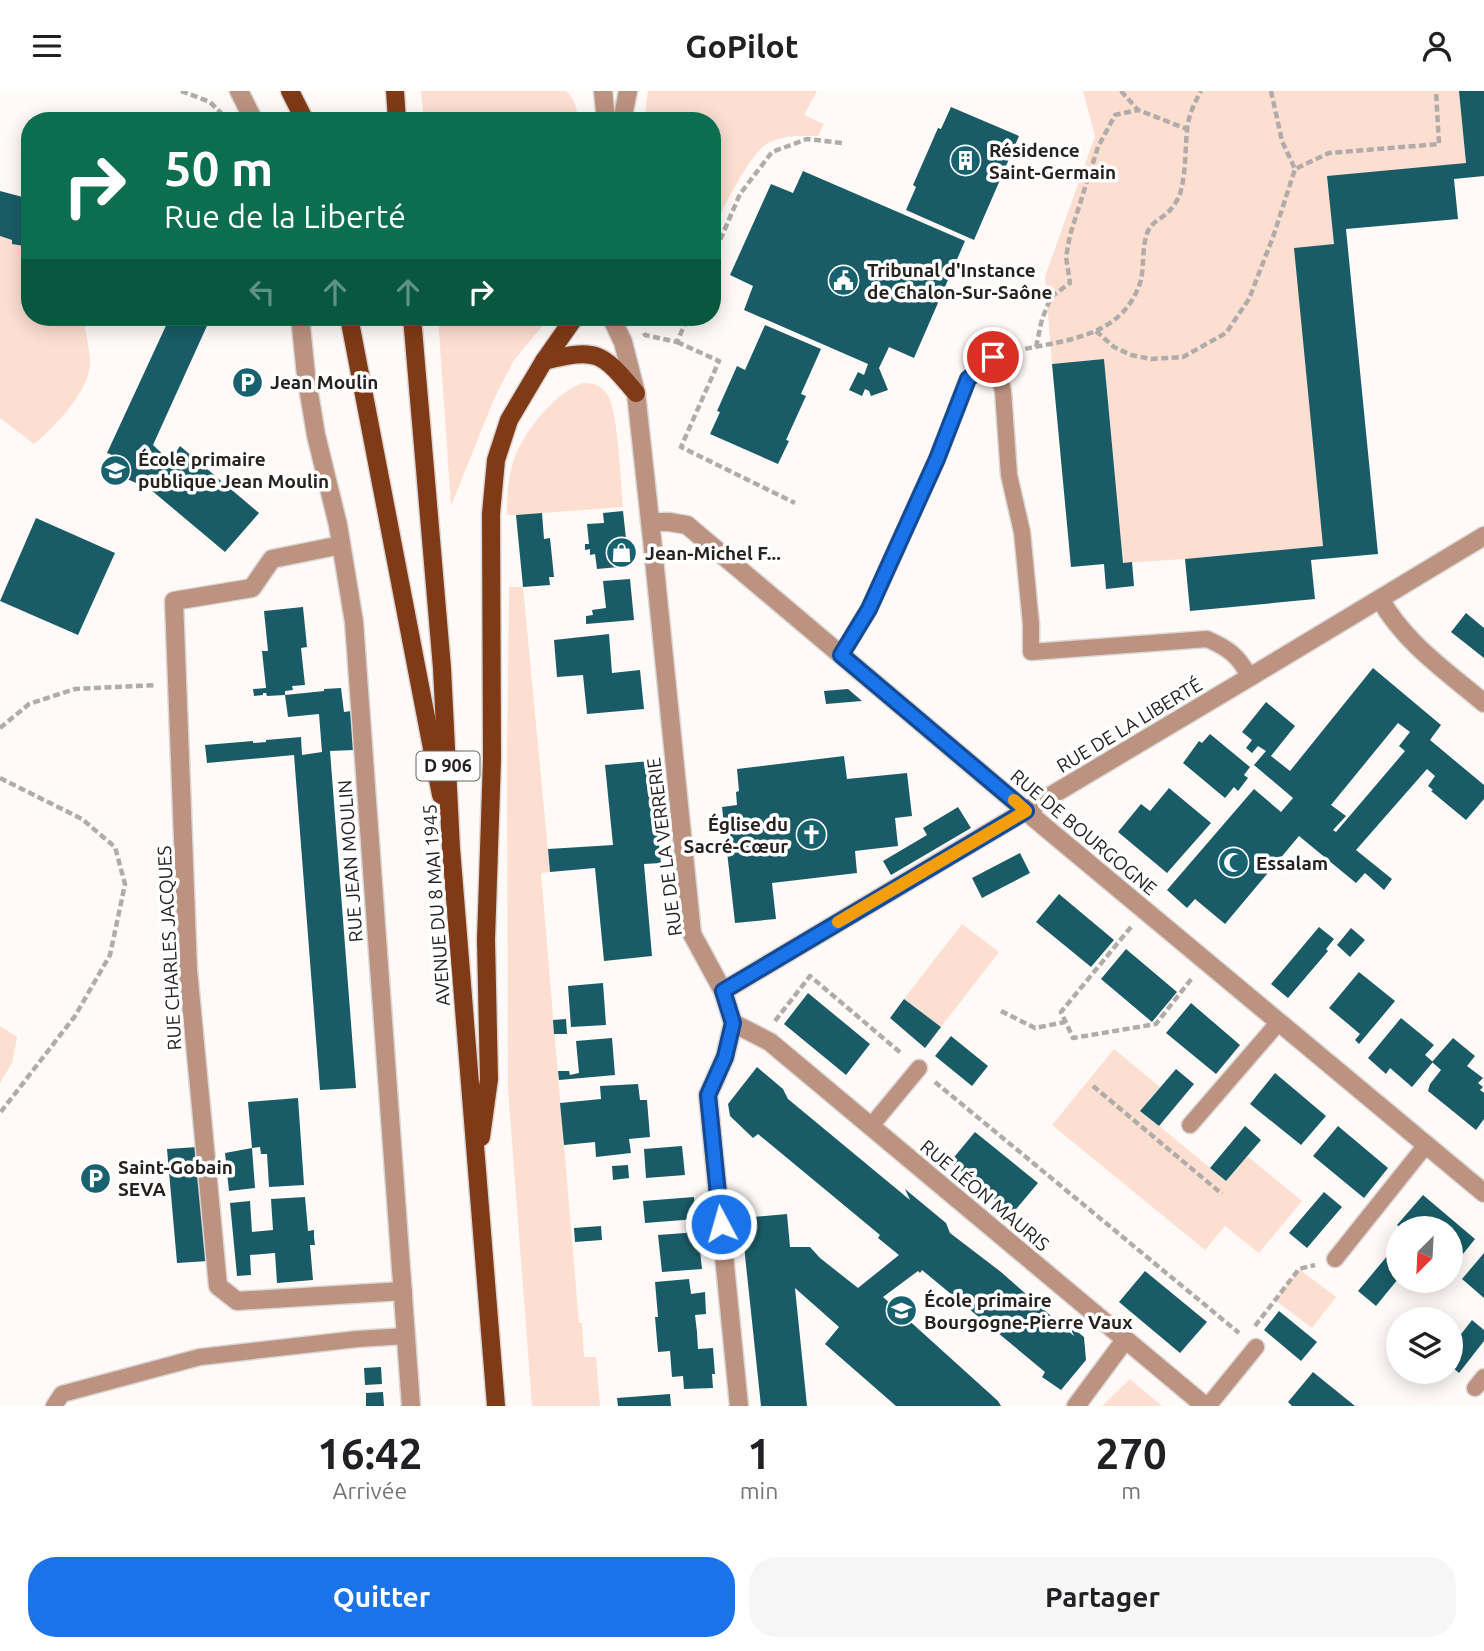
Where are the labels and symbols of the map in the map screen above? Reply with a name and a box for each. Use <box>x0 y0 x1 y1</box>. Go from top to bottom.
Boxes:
place label: Résidence Saint-Germain <box>989 139 1116 183</box>
building icon: Résidence Saint-Germain <box>949 144 983 178</box>
place label: Tribunal d'Instance de Chalon-Sur-Saône <box>867 259 1053 303</box>
public building icon: Tribunal d'Instance de Chalon-Sur-Saône <box>827 264 861 298</box>
pin <box>963 327 1023 387</box>
parking icon: Jean Moulin <box>230 365 264 399</box>
place label: Jean Moulin <box>270 371 378 393</box>
place label: École primaire publique Jean Moulin <box>138 448 329 492</box>
school or university icon: École primaire publique Jean Moulin <box>98 453 132 487</box>
shop icon: Jean-Michel F... <box>605 536 639 570</box>
place label: Jean-Michel F... <box>645 542 781 564</box>
street label: RUE DE LA LIBERTÉ <box>1052 673 1206 777</box>
road number: D 906 <box>416 751 480 781</box>
street label: RUE DE LA VERRERIE <box>642 757 686 937</box>
street label: RUE DE BOURGOGNE <box>1006 764 1162 900</box>
street label: RUE JEAN MOULIN <box>333 779 367 943</box>
street label: AVENUE DU 8 MAI 1945 <box>418 803 454 1007</box>
place label: Église du Sacré-Cœur <box>684 813 788 857</box>
church icon: Église du Sacré-Cœur <box>794 818 828 852</box>
street label: RUE CHARLES JACQUES <box>153 845 185 1051</box>
mosque icon: Essalam <box>1216 846 1250 880</box>
place label: Essalam <box>1256 852 1328 874</box>
street label: RUE LÉON MAURIS <box>916 1135 1054 1255</box>
place label: Saint-Gobain SEVA <box>118 1156 233 1200</box>
parking icon: Saint-Gobain SEVA <box>78 1161 112 1195</box>
position arrow <box>684 1187 758 1261</box>
north arrow <box>1386 1216 1463 1293</box>
place label: École primaire Bourgogne-Pierre Vaux <box>924 1289 1133 1333</box>
school or university icon: École primaire Bourgogne-Pierre Vaux <box>884 1294 918 1328</box>

